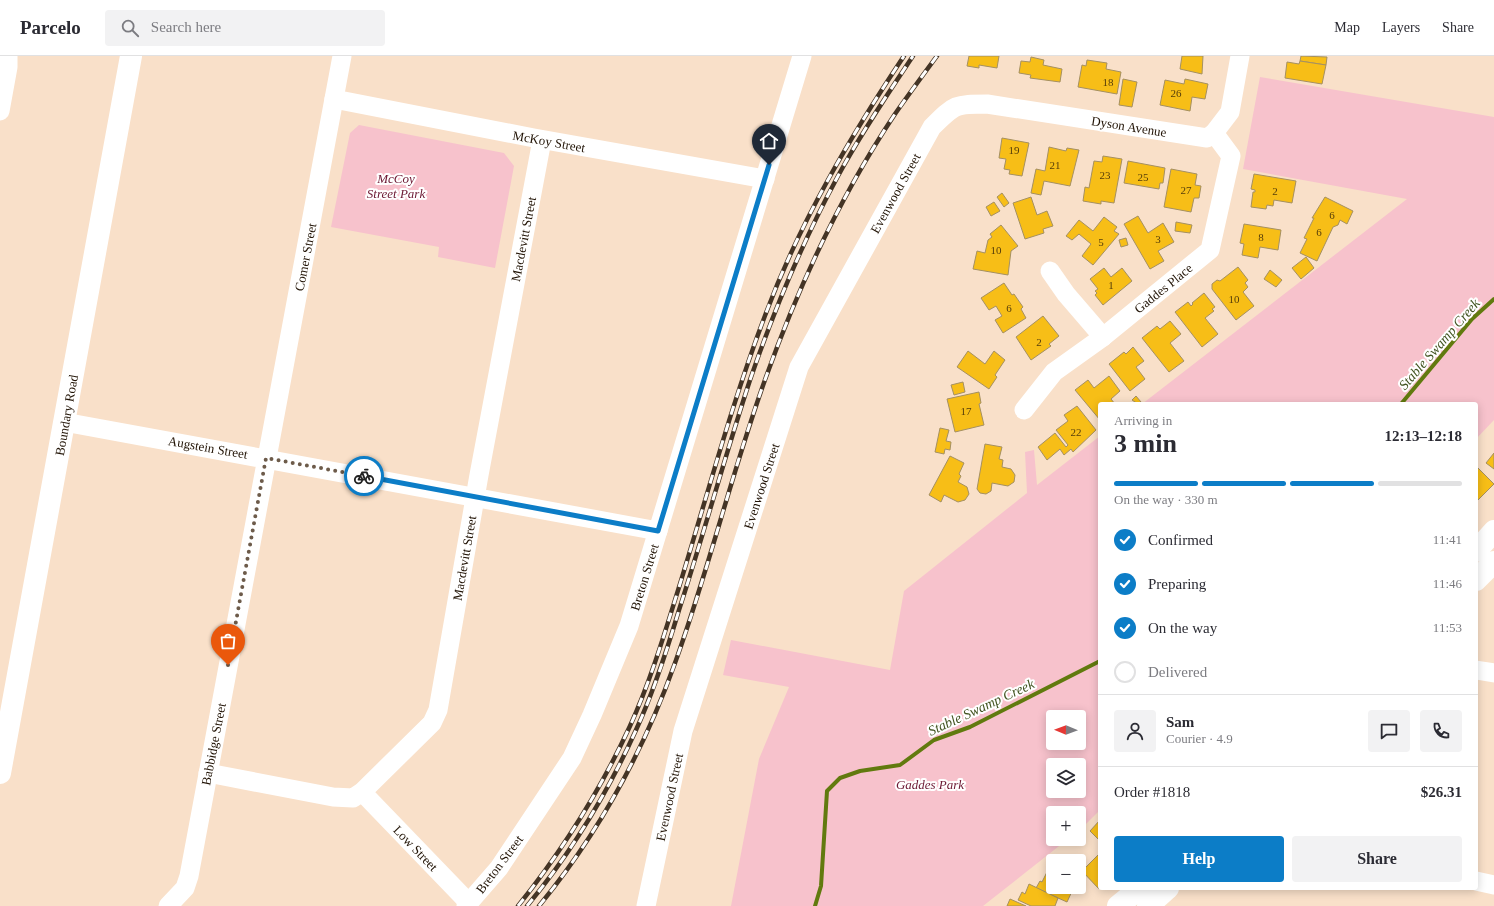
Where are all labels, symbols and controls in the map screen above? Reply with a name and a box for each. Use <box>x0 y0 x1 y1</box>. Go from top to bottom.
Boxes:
search box <box>105 10 385 46</box>
text: Parcelo <box>20 17 81 38</box>
icon: search <box>119 17 141 39</box>
text: Search here <box>151 19 221 35</box>
text: Map <box>1334 20 1360 35</box>
text: Layers <box>1382 20 1420 35</box>
text: Share <box>1442 20 1474 35</box>
house number: 18 <box>1103 76 1114 88</box>
house number: 26 <box>1171 87 1182 99</box>
street label: Dyson Avenue <box>1090 113 1168 140</box>
pin <box>752 124 786 165</box>
street label: McKoy Street <box>512 128 587 155</box>
icon: home <box>758 130 780 152</box>
house number: 19 <box>1009 144 1020 156</box>
street label: Evenwood Street <box>867 150 924 236</box>
house number: 21 <box>1050 159 1061 171</box>
house number: 23 <box>1100 169 1111 181</box>
park label: McCoy Street Park <box>367 171 425 201</box>
house number: 25 <box>1138 171 1149 183</box>
house number: 27 <box>1181 184 1192 196</box>
house number: 2 <box>1272 185 1278 197</box>
street label: Macdevitt Street <box>508 195 539 283</box>
house number: 6 <box>1329 209 1335 221</box>
street label: Comer Street <box>292 221 320 292</box>
house number: 6 <box>1316 226 1322 238</box>
house number: 8 <box>1258 231 1264 243</box>
house number: 3 <box>1155 233 1161 245</box>
house number: 5 <box>1098 236 1104 248</box>
house number: 10 <box>991 244 1002 256</box>
street label: Gaddes Place <box>1131 260 1196 316</box>
house number: 1 <box>1108 279 1114 291</box>
house number: 10 <box>1229 293 1240 305</box>
water label: Stable Swamp Creek <box>1396 295 1483 393</box>
house number: 6 <box>1006 302 1012 314</box>
house number: 2 <box>1036 336 1042 348</box>
street label: Boundary Road <box>52 373 81 457</box>
house number: 17 <box>961 405 972 417</box>
text: Arriving in <box>1114 413 1172 428</box>
house number: 22 <box>1071 426 1082 438</box>
text: 12:13–12:18 <box>1385 428 1462 444</box>
text: 3 min <box>1114 429 1177 458</box>
street label: Augstein Street <box>167 433 249 462</box>
street label: Evenwood Street <box>741 441 783 531</box>
courier <box>344 456 384 496</box>
icon: bike <box>353 465 375 487</box>
text: On the way · 330 m <box>1114 492 1218 507</box>
street label: Macdevitt Street <box>450 514 479 602</box>
icon: check <box>1114 529 1136 551</box>
text: Confirmed <box>1148 532 1213 548</box>
text: 11:41 <box>1433 532 1462 547</box>
street label: Breton Street <box>627 542 662 612</box>
icon: check <box>1114 573 1136 595</box>
text: Preparing <box>1148 576 1206 592</box>
text: 11:46 <box>1433 576 1462 591</box>
icon: check <box>1114 617 1136 639</box>
text: On the way <box>1148 620 1217 636</box>
text: 11:53 <box>1433 620 1462 635</box>
pin <box>211 624 245 665</box>
icon: bag <box>217 630 239 652</box>
text: Delivered <box>1148 664 1207 680</box>
water label: Stable Swamp Creek <box>926 676 1037 739</box>
street label: Babbidge Street <box>198 701 229 786</box>
north arrow <box>1046 710 1086 750</box>
map controls <box>1046 710 1086 894</box>
button: person <box>1114 710 1156 752</box>
button: chat <box>1368 710 1410 752</box>
button: phone <box>1420 710 1462 752</box>
text: Sam <box>1166 714 1194 730</box>
text: Courier · 4.9 <box>1166 731 1233 746</box>
street label: Evenwood Street <box>653 752 686 842</box>
button: layers <box>1046 758 1086 798</box>
park label: Gaddes Park <box>896 777 964 792</box>
text: Order #1818 <box>1114 784 1190 800</box>
text: $26.31 <box>1421 784 1462 800</box>
button: + <box>1046 806 1086 846</box>
street label: Low Street <box>390 822 441 874</box>
street label: Breton Street <box>473 832 526 896</box>
button: Help <box>1114 836 1284 882</box>
button: Share <box>1292 836 1462 882</box>
button: − <box>1046 854 1086 894</box>

